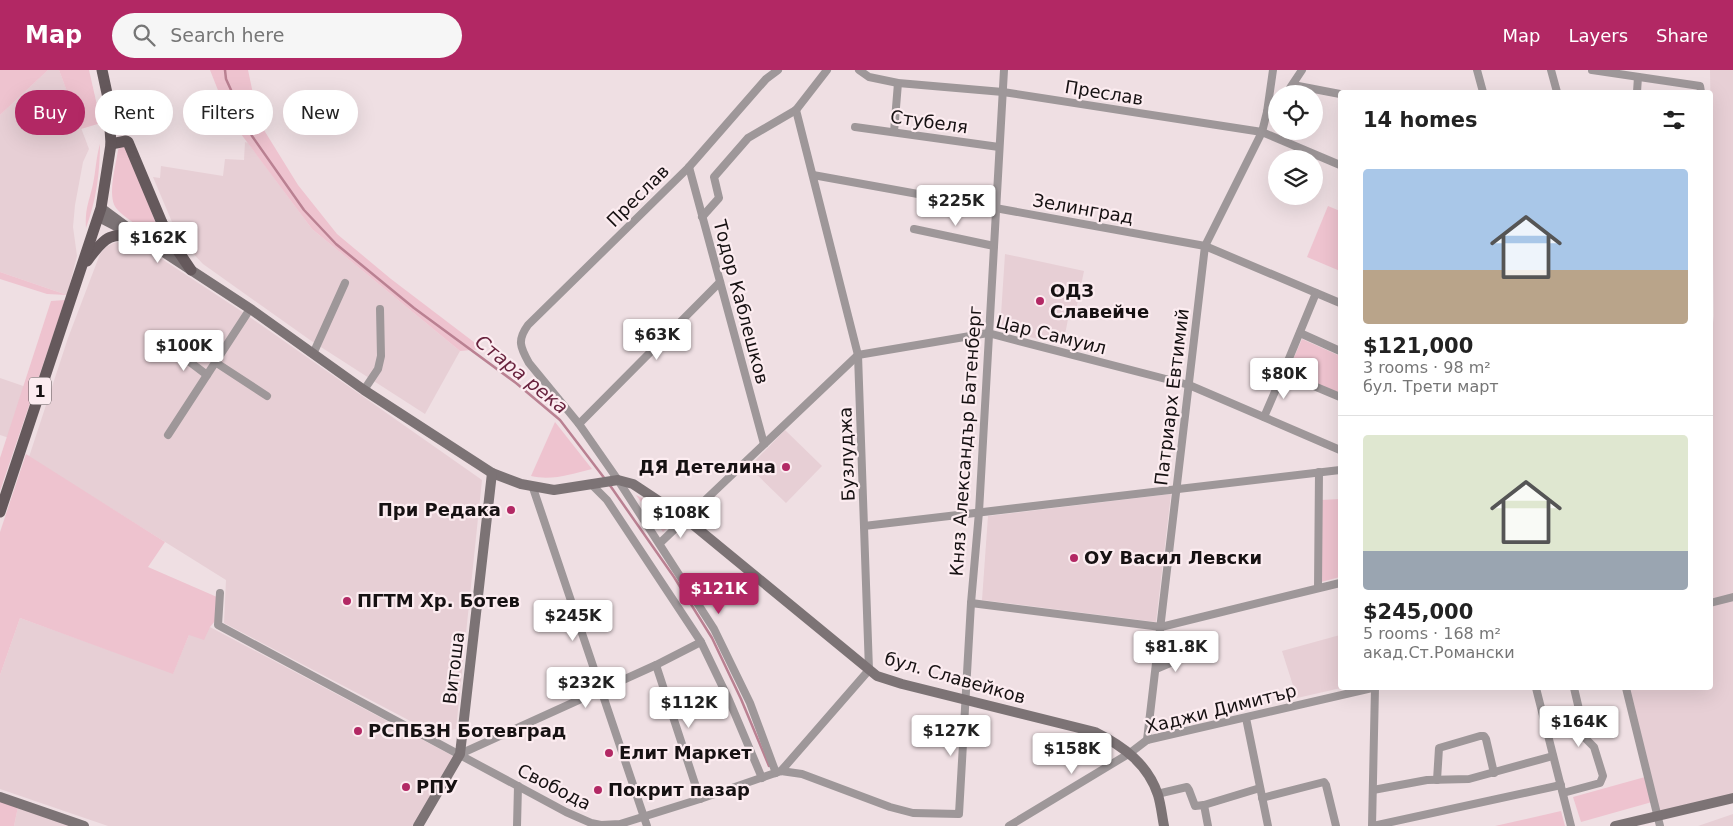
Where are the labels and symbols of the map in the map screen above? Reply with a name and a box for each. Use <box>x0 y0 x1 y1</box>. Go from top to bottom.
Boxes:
street label: Преслав <box>1063 76 1145 109</box>
street label: Стубеля <box>889 106 969 137</box>
street label: Преслав <box>602 160 673 231</box>
pin: $225K <box>921 184 991 227</box>
street label: Зелинград <box>1031 189 1135 228</box>
street label: Тодор Каблешков <box>709 217 774 386</box>
pin: $162K <box>123 222 193 264</box>
place label: ОДЗ Славейче <box>1050 280 1149 322</box>
marker: ОДЗ Славейче <box>1034 295 1046 307</box>
street label: Княз Александър Батенберг <box>946 305 985 577</box>
street label: Патриарх Евтимий <box>1150 307 1193 487</box>
street label: Цар Самуил <box>994 311 1109 358</box>
pin: $63K <box>627 318 687 361</box>
pin: $100K <box>149 330 219 372</box>
water label: Стара река <box>471 330 573 418</box>
pin: $80K <box>1254 358 1314 400</box>
road number: 1 <box>29 378 51 404</box>
street label: Бузлуджа <box>834 406 859 502</box>
place label: ДЯ Детелина <box>639 456 776 477</box>
marker: ДЯ Детелина <box>780 461 792 473</box>
pin: $108K <box>646 496 716 539</box>
place label: При Редака <box>378 499 501 520</box>
marker: При Редака <box>505 504 517 516</box>
place label: ОУ Васил Левски <box>1084 547 1262 568</box>
marker: ОУ Васил Левски <box>1068 552 1080 564</box>
pin: $121K <box>684 572 754 615</box>
place label: ПГТМ Хр. Ботев <box>357 590 520 611</box>
marker: ПГТМ Хр. Ботев <box>341 595 353 607</box>
pin: $245K <box>538 600 608 642</box>
street label: Витоша <box>439 630 468 705</box>
pin: $81.8K <box>1135 630 1217 673</box>
street label: бул. Славейков <box>882 647 1028 708</box>
pin: $232K <box>551 666 621 709</box>
street label: Хаджи Димитър <box>1143 680 1299 737</box>
pin: $112K <box>654 686 724 729</box>
pin: $164K <box>1544 706 1614 748</box>
pin: $127K <box>916 714 986 757</box>
place label: РСПБЗН Ботевград <box>368 720 566 741</box>
marker: РСПБЗН Ботевград <box>352 725 364 737</box>
pin: $158K <box>1037 732 1107 775</box>
place label: Елит Маркет <box>619 742 752 763</box>
marker: Елит Маркет <box>603 747 615 759</box>
street label: Свобода <box>514 759 595 814</box>
place label: РПУ <box>416 776 458 797</box>
place label: Покрит пазар <box>608 779 750 800</box>
marker: РПУ <box>400 781 412 793</box>
marker: Покрит пазар <box>592 784 604 796</box>

